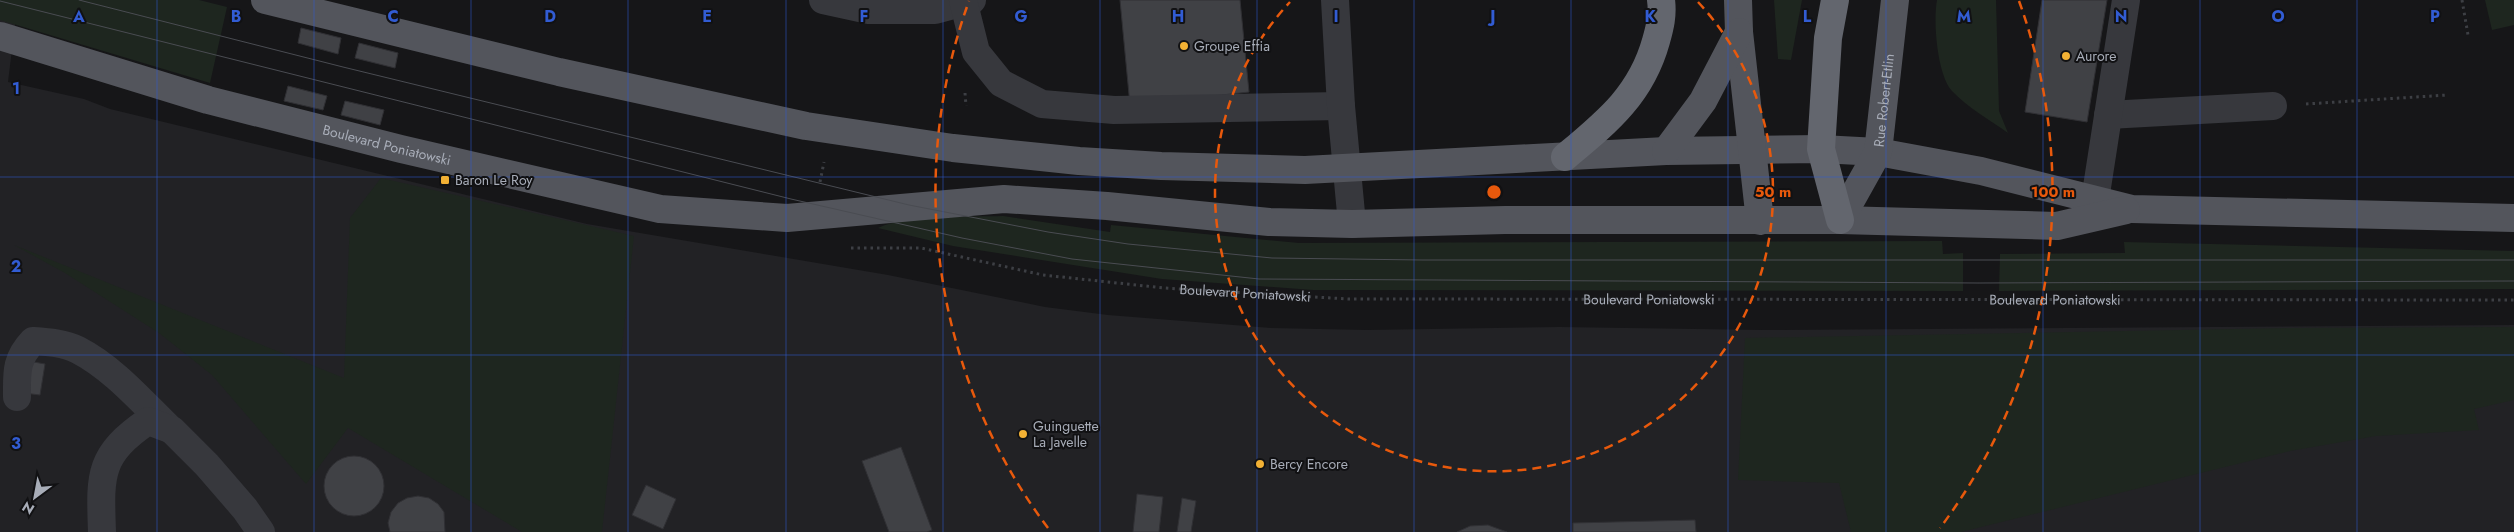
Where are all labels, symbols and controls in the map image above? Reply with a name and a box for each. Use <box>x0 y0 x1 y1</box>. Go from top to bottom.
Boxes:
text: A <box>72 5 85 28</box>
text: B <box>231 5 241 28</box>
text: C <box>387 5 399 28</box>
text: D <box>544 5 556 28</box>
text: E <box>702 5 712 28</box>
text: F <box>860 5 868 28</box>
text: G <box>1014 5 1028 28</box>
text: H <box>1172 5 1184 28</box>
text: I <box>1333 5 1339 28</box>
text: J <box>1487 5 1496 28</box>
text: K <box>1644 5 1656 28</box>
text: L <box>1803 5 1812 28</box>
text: M <box>1957 5 1971 28</box>
text: N <box>2115 5 2127 28</box>
text: O <box>2271 5 2285 28</box>
text: P <box>2430 5 2440 28</box>
place label: Groupe Effia <box>1194 36 1270 56</box>
marker: Groupe Effia <box>1178 40 1190 52</box>
place label: Aurore <box>2076 46 2116 66</box>
marker: Aurore <box>2060 50 2072 62</box>
street label: Rue Robert-Etlin <box>1869 53 1899 148</box>
text: 1 <box>12 77 20 100</box>
street label: Boulevard Poniatowski <box>321 120 453 170</box>
place label: Baron Le Roy <box>455 170 533 190</box>
marker: Baron Le Roy <box>439 174 451 186</box>
text: 50 m <box>1755 181 1791 203</box>
text: 100 m <box>2031 181 2075 203</box>
centre of rings <box>1485 183 1503 201</box>
text: 2 <box>11 255 21 278</box>
street label: Boulevard Poniatowski <box>1179 279 1311 307</box>
street label: Boulevard Poniatowski <box>1583 289 1715 309</box>
street label: Boulevard Poniatowski <box>1989 290 2121 310</box>
place label: Guinguette La Javelle <box>1033 416 1099 452</box>
marker: Guinguette La Javelle <box>1017 428 1029 440</box>
text: 3 <box>11 432 21 455</box>
place label: Bercy Encore <box>1270 454 1348 474</box>
marker: Bercy Encore <box>1254 458 1266 470</box>
north arrow <box>10 472 60 522</box>
text: N <box>18 497 38 519</box>

